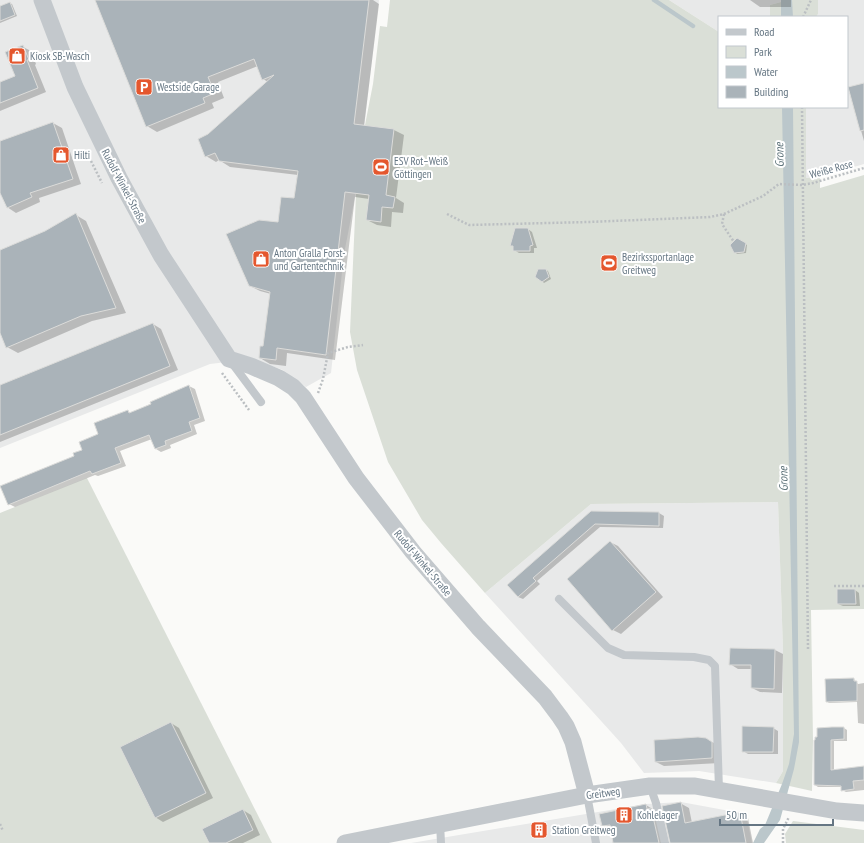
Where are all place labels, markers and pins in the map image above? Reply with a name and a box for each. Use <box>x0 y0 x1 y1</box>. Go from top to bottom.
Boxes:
shop icon: Kiosk SB-Wasch <box>7 46 27 66</box>
place label: Kiosk SB-Wasch <box>30 49 90 63</box>
parking icon: Westside Garage <box>134 77 154 97</box>
place label: Westside Garage <box>157 80 220 94</box>
shop icon: Hilti <box>51 145 71 165</box>
place label: Hilti <box>74 148 90 162</box>
place label: ESV Rot–Weìß Göttingen <box>394 154 448 181</box>
sports icon: ESV Rot–Weìß Göttingen <box>371 157 391 177</box>
place label: Anton Gralla Forst- und Gartentechnik <box>274 246 346 273</box>
shop icon: Anton Gralla Forst- und Gartentechnik <box>251 249 271 269</box>
place label: Bezirkssportanlage Greitweg <box>622 250 694 277</box>
sports icon: Bezirkssportanlage Greitweg <box>599 253 619 273</box>
building icon: Kohlelager <box>614 805 634 825</box>
place label: Kohlelager <box>637 808 678 822</box>
building icon: Station Greitweg <box>529 820 549 840</box>
place label: Station Greitweg <box>552 823 616 837</box>

